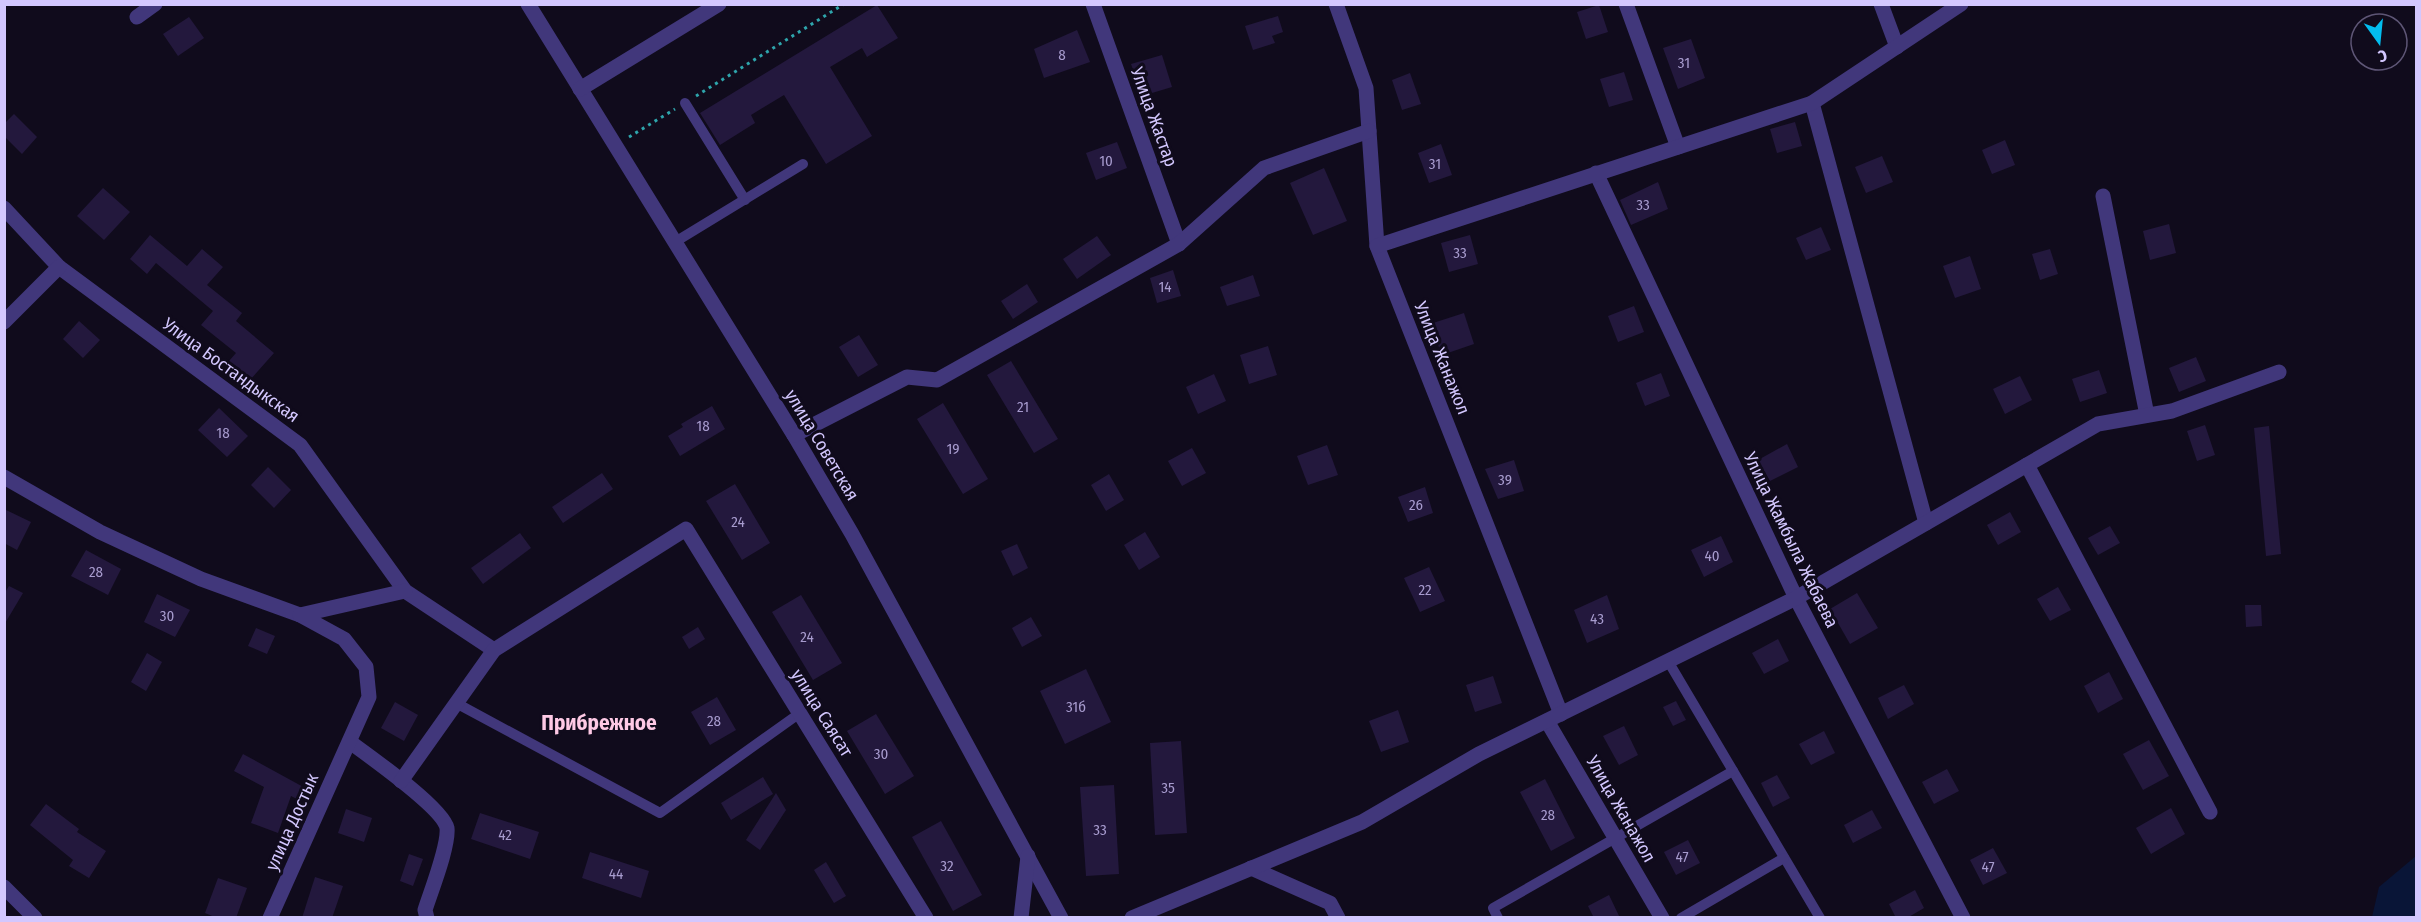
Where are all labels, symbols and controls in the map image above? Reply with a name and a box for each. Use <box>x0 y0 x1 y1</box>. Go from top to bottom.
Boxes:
north arrow <box>2349 12 2409 72</box>
house number: 8 <box>1058 46 1066 64</box>
text: С <box>2376 46 2389 66</box>
house number: 31 <box>1678 54 1690 72</box>
street label: Улица Жастар <box>1126 63 1182 170</box>
house number: 10 <box>1099 152 1113 170</box>
house number: 31 <box>1429 155 1441 173</box>
house number: 33 <box>1636 196 1650 214</box>
house number: 33 <box>1453 244 1467 262</box>
house number: 14 <box>1158 278 1172 296</box>
street label: Улица Жанажол <box>1409 297 1475 418</box>
street label: Улица Бостандыкская <box>157 312 304 427</box>
street label: улица Советская <box>780 386 864 504</box>
house number: 21 <box>1017 398 1029 416</box>
house number: 18 <box>696 417 710 435</box>
house number: 18 <box>216 424 230 442</box>
house number: 19 <box>946 440 960 458</box>
street label: Улица Жамбыла Жабаева <box>1738 448 1843 632</box>
house number: 39 <box>1498 471 1512 489</box>
house number: 26 <box>1409 496 1423 514</box>
house number: 24 <box>731 513 745 531</box>
house number: 40 <box>1704 547 1720 565</box>
house number: 28 <box>89 563 103 581</box>
house number: 22 <box>1418 581 1432 599</box>
house number: 30 <box>160 607 174 625</box>
house number: 43 <box>1590 610 1604 628</box>
house number: 24 <box>800 628 814 646</box>
street label: улица Саясат <box>786 665 858 762</box>
house number: 31б <box>1066 698 1086 716</box>
district label: Прибрежное <box>541 710 657 736</box>
house number: 28 <box>707 712 721 730</box>
house number: 30 <box>874 745 888 763</box>
street label: Улица Жанажол <box>1581 751 1660 866</box>
street label: улица Достык <box>261 769 323 874</box>
house number: 35 <box>1161 779 1175 797</box>
house number: 28 <box>1541 806 1555 824</box>
house number: 33 <box>1093 821 1107 839</box>
house number: 42 <box>498 826 512 844</box>
house number: 47 <box>1675 848 1689 866</box>
house number: 32 <box>940 857 954 875</box>
house number: 47 <box>1981 858 1995 876</box>
house number: 44 <box>609 865 623 883</box>

